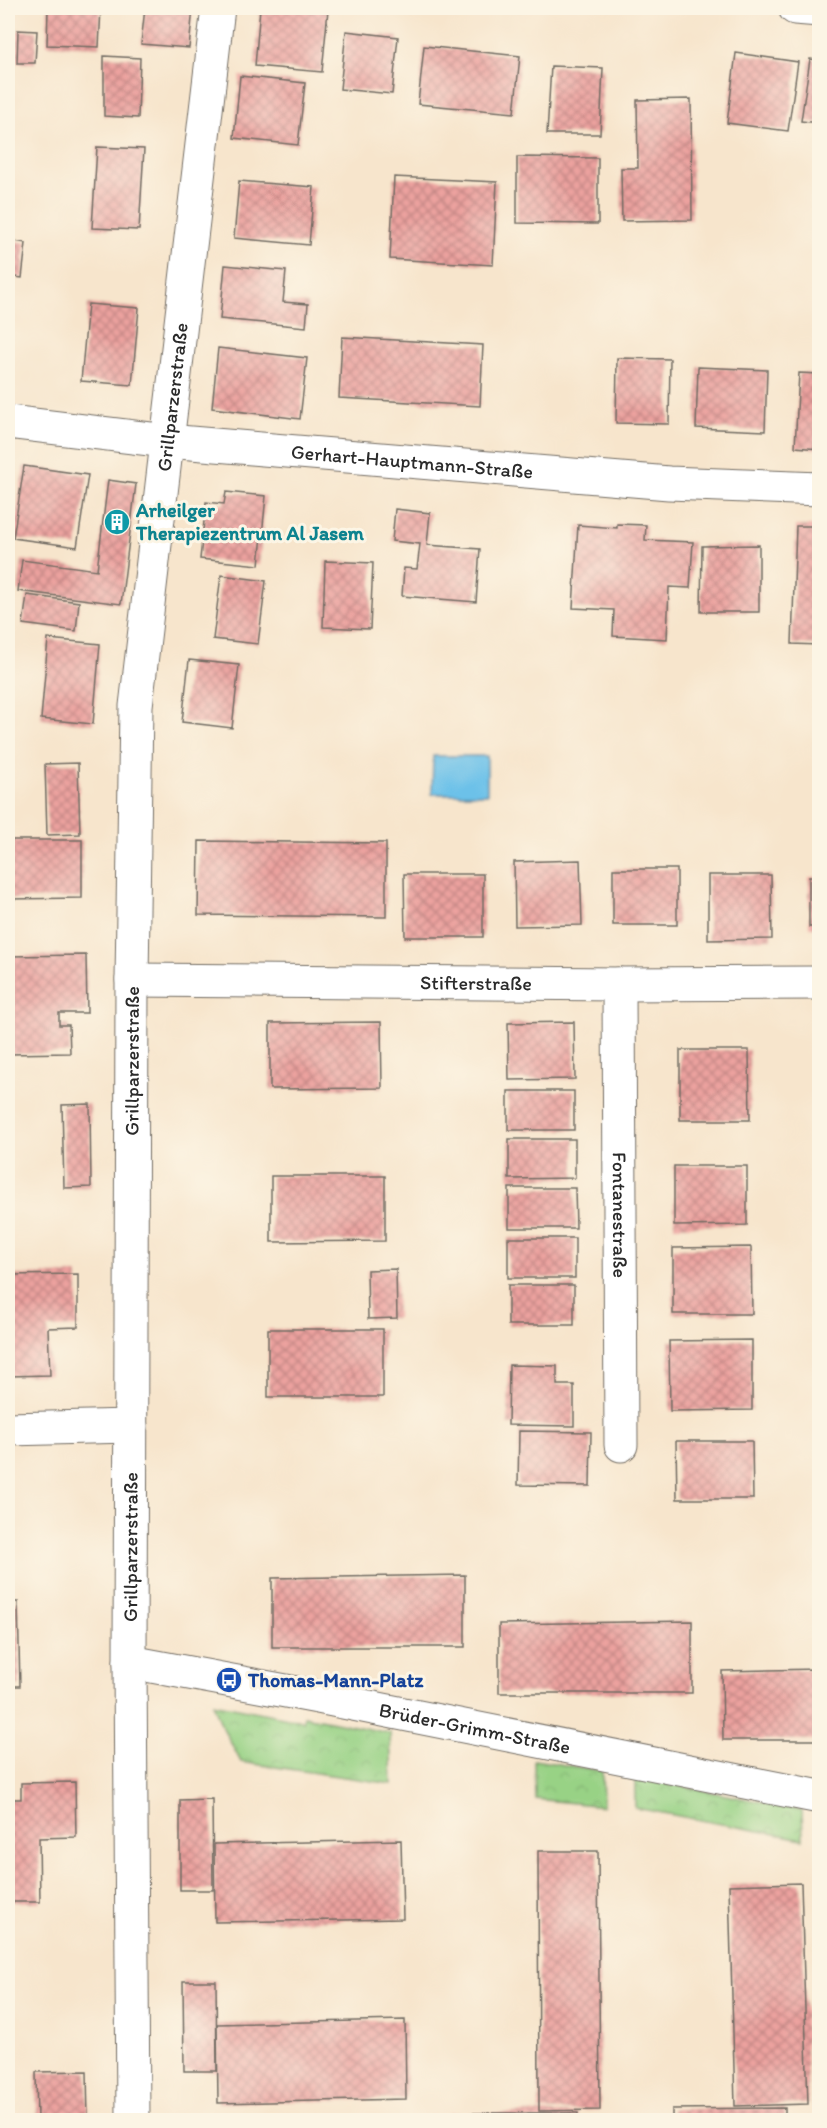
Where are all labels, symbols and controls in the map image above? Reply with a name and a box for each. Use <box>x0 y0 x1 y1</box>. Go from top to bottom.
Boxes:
street label: Grillparzerstraße <box>152 321 193 473</box>
street label: Gerhart-Hauptmann-Straße <box>290 439 534 484</box>
place label: Arheilger Therapiezentrum Al Jasem <box>135 498 365 546</box>
building icon: Arheilger Therapiezentrum Al Jasem <box>102 507 132 537</box>
street label: Stifterstraße <box>420 970 532 995</box>
street label: Grillparzerstraße <box>120 986 144 1136</box>
street label: Fontanestraße <box>608 1152 632 1278</box>
street label: Grillparzerstraße <box>118 1472 143 1622</box>
bus stop icon: Thomas-Mann-Platz <box>214 1665 244 1695</box>
place label: Thomas-Mann-Platz <box>247 1668 424 1692</box>
street label: Brüder-Grimm-Straße <box>377 1697 572 1759</box>

